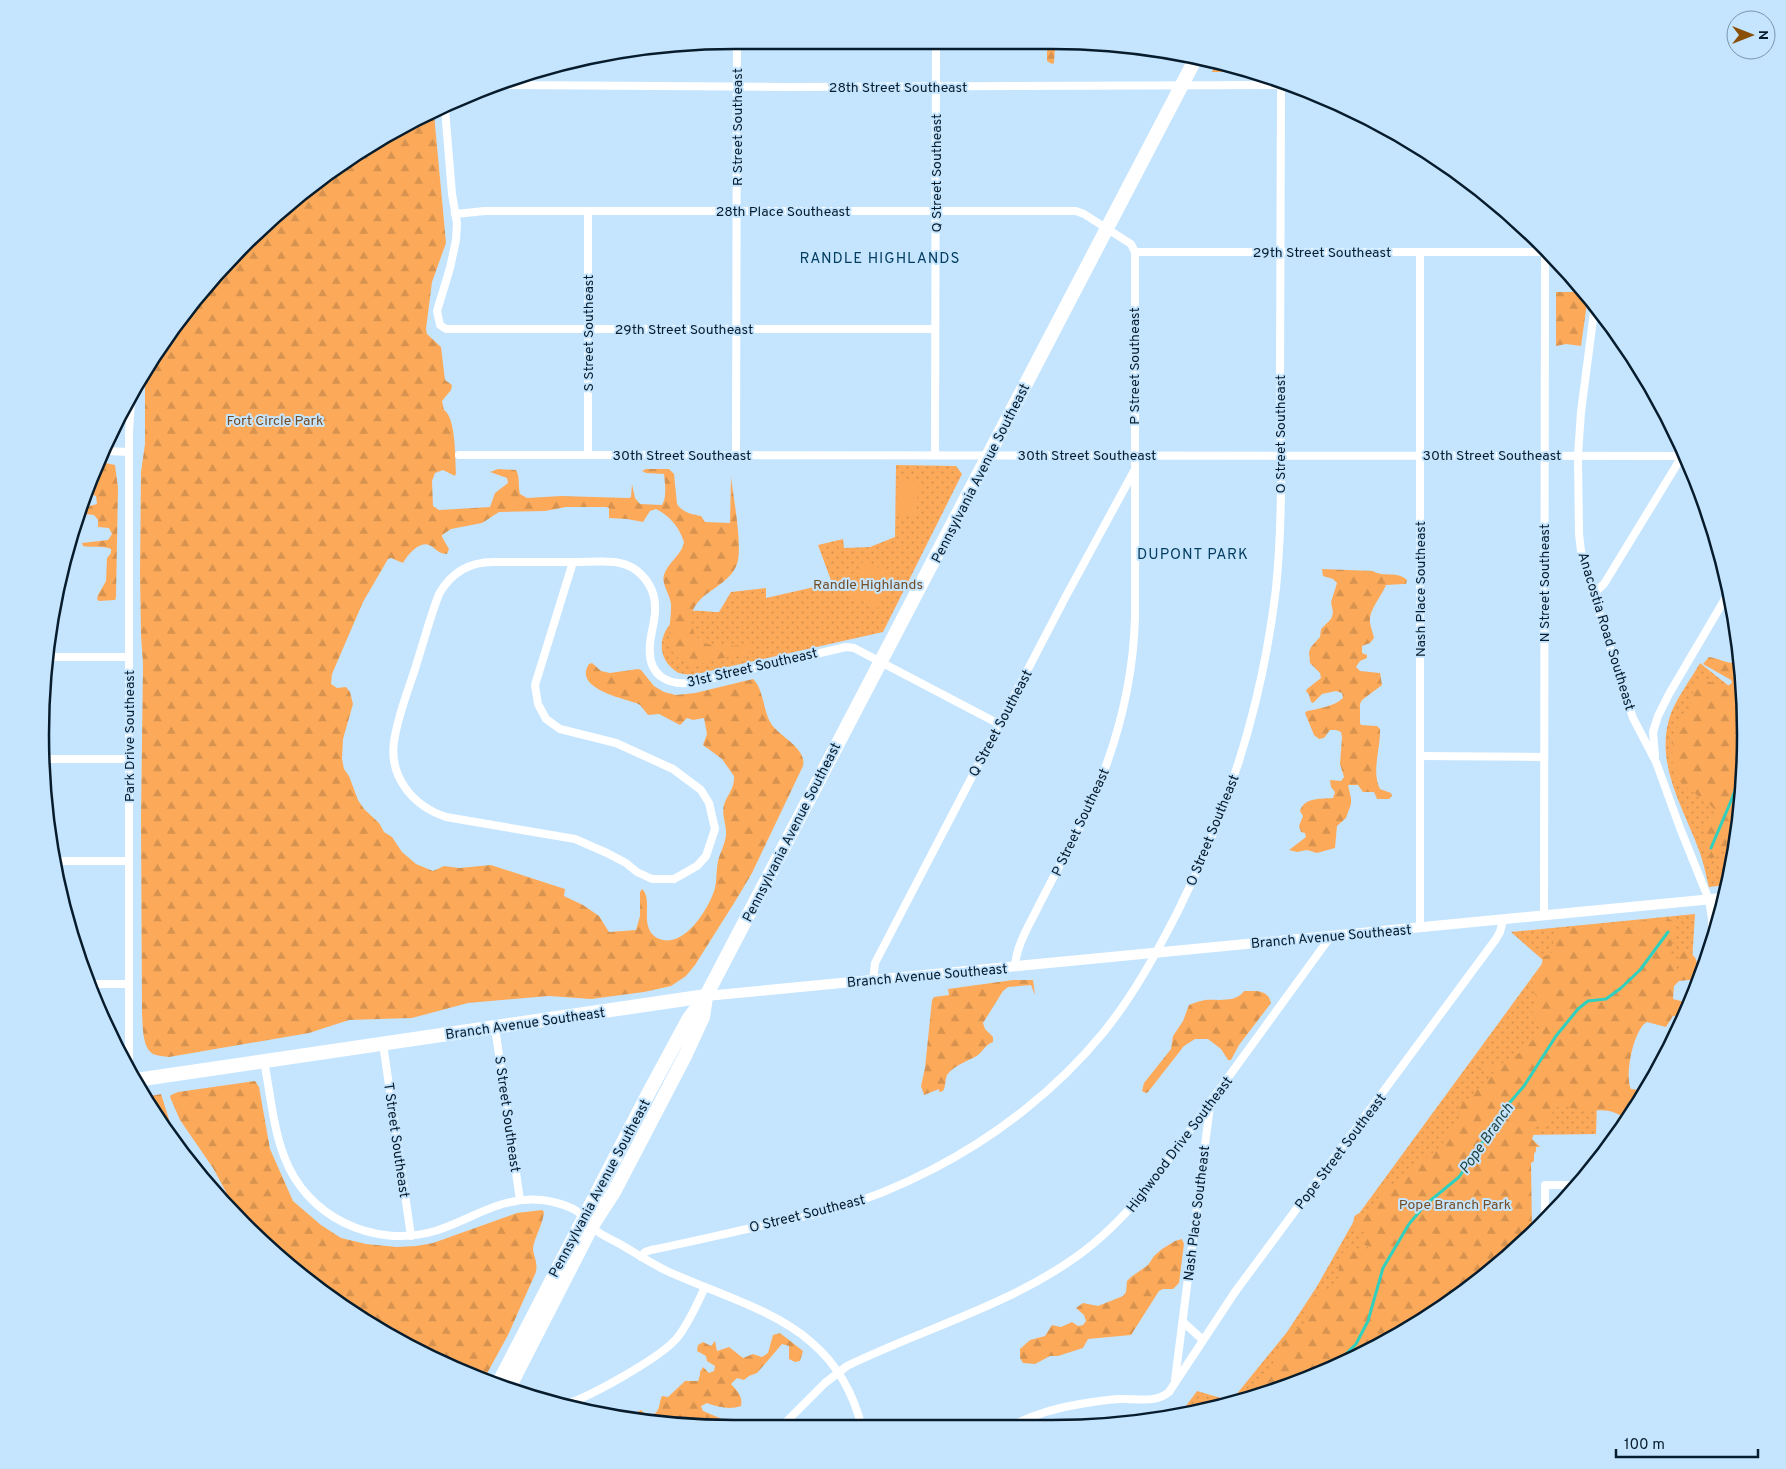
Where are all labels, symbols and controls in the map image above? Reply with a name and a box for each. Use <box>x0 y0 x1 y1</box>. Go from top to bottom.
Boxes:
north arrow <box>1726 10 1776 60</box>
text: N <box>1754 30 1771 40</box>
street label: R Street Southeast <box>730 68 747 186</box>
street label: 28th Street Southeast <box>829 80 967 97</box>
street label: Q Street Southeast <box>929 114 946 232</box>
street label: 28th Place Southeast <box>716 204 850 221</box>
street label: 29th Street Southeast <box>1253 245 1391 262</box>
district label: RANDLE HIGHLANDS <box>800 250 960 269</box>
street label: S Street Southeast <box>581 275 598 391</box>
street label: P Street Southeast <box>1127 307 1144 425</box>
street label: 29th Street Southeast <box>615 322 753 339</box>
street label: O Street Southeast <box>1273 375 1290 493</box>
street label: Pennsylvania Avenue Southeast <box>928 381 1034 566</box>
park label: Fort Circle Park <box>227 413 323 430</box>
street label: 30th Street Southeast <box>613 448 751 465</box>
street label: 30th Street Southeast <box>1018 448 1156 465</box>
street label: 30th Street Southeast <box>1423 448 1561 465</box>
street label: Nash Place Southeast <box>1413 521 1430 657</box>
street label: N Street Southeast <box>1537 524 1554 642</box>
district label: DUPONT PARK <box>1137 546 1249 565</box>
street label: Anacostia Road Southeast <box>1573 550 1638 713</box>
park label: Randle Highlands <box>813 577 923 594</box>
street label: 31st Street Southeast <box>685 645 819 692</box>
street label: Q Street Southeast <box>966 667 1037 780</box>
street label: Park Drive Southeast <box>122 670 139 802</box>
street label: Pennsylvania Avenue Southeast <box>739 740 845 925</box>
street label: P Street Southeast <box>1049 766 1114 879</box>
street label: O Street Southeast <box>1183 772 1244 889</box>
street label: Branch Avenue Southeast <box>1250 922 1412 953</box>
street label: Branch Avenue Southeast <box>846 961 1008 992</box>
street label: Branch Avenue Southeast <box>444 1005 606 1044</box>
street label: S Street Southeast <box>490 1055 523 1173</box>
street label: Highwood Drive Southeast <box>1123 1073 1237 1216</box>
street label: T Street Southeast <box>379 1081 412 1199</box>
street label: Pope Street Southeast <box>1292 1091 1390 1213</box>
street label: Pennsylvania Avenue Southeast <box>546 1097 655 1281</box>
water label: Pope Branch <box>1456 1100 1519 1178</box>
street label: Nash Place Southeast <box>1181 1145 1214 1282</box>
street label: O Street Southeast <box>748 1192 867 1237</box>
park label: Pope Branch Park <box>1399 1197 1511 1214</box>
scale bar <box>1616 1426 1758 1458</box>
text: 100 m <box>1624 1436 1665 1455</box>

